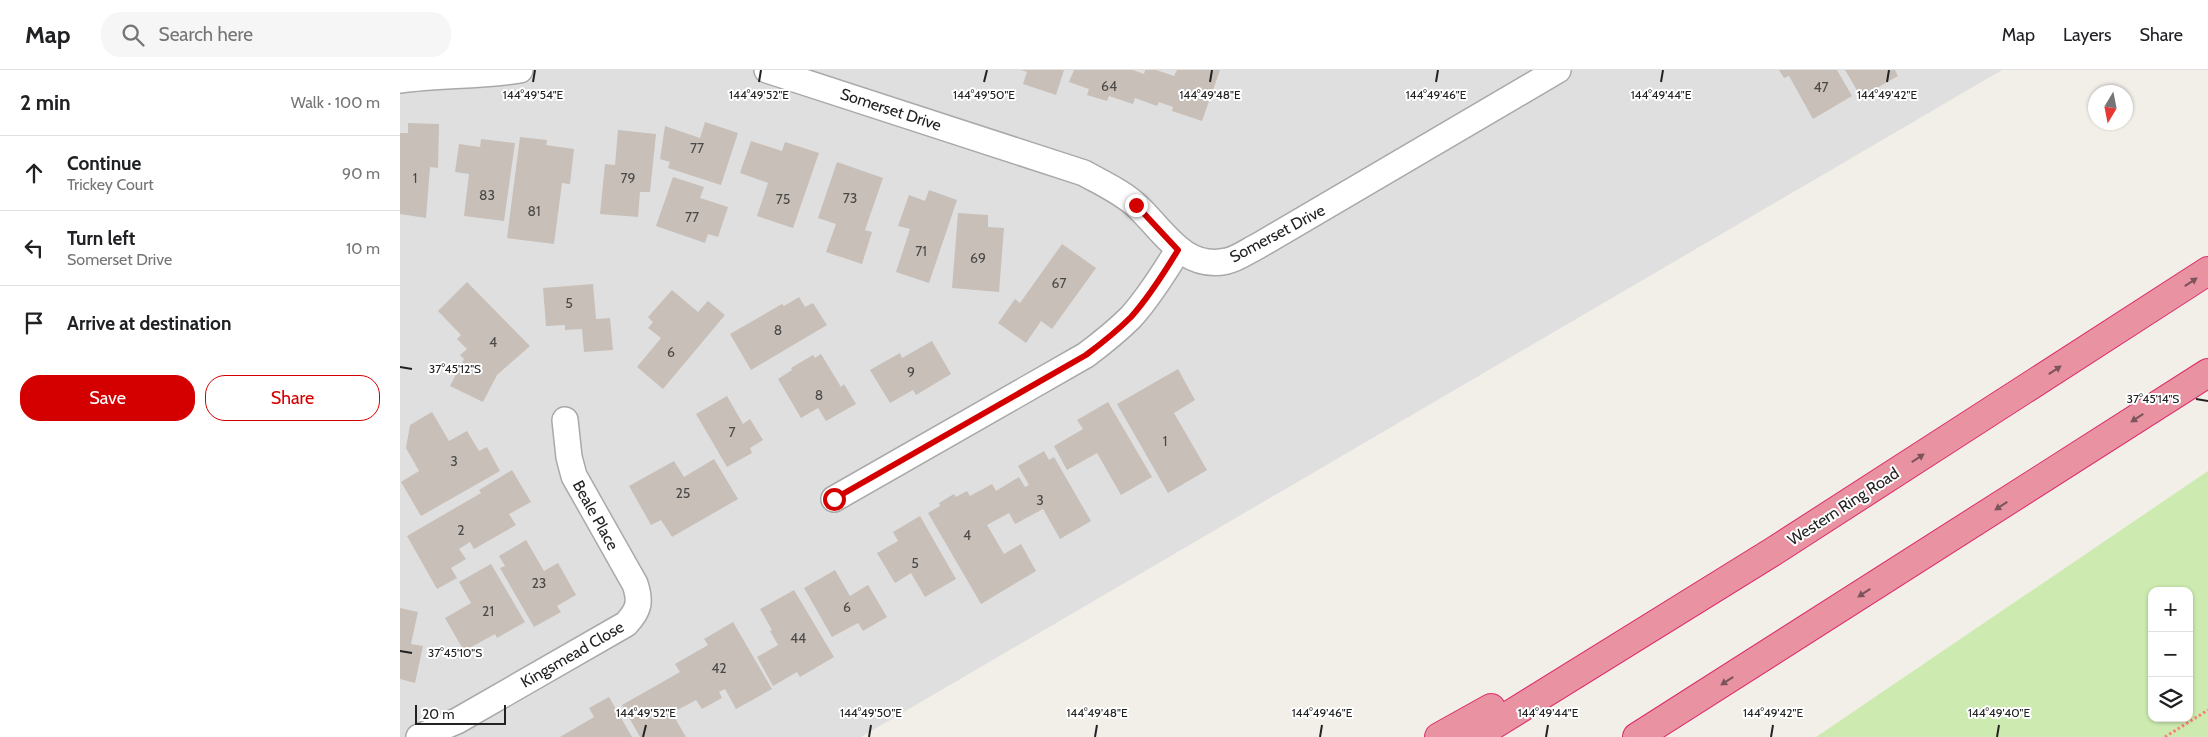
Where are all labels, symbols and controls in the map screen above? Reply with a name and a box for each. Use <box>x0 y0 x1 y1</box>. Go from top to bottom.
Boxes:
search box <box>101 12 451 57</box>
text: Map <box>25 20 71 49</box>
icon: search <box>119 21 147 49</box>
text: Search here <box>159 23 253 46</box>
text: Map <box>2002 24 2035 46</box>
text: Layers <box>2063 24 2112 46</box>
text: Share <box>2140 24 2183 46</box>
house number: 64 <box>1101 77 1117 95</box>
house number: 47 <box>1813 78 1829 96</box>
street label: Somerset Drive <box>838 84 944 135</box>
north arrow <box>2088 85 2133 130</box>
text: 144°49'54"E <box>503 87 564 102</box>
text: 144°49'52"E <box>729 87 789 102</box>
text: 144°49'50"E <box>953 87 1015 102</box>
text: 144°49'48"E <box>1179 87 1241 102</box>
text: 144°49'46"E <box>1406 87 1467 102</box>
text: 144°49'44"E <box>1631 87 1692 102</box>
text: 144°49'42"E <box>1857 87 1917 102</box>
text: 2 min <box>20 90 71 115</box>
text: Walk · 100 m <box>291 93 380 112</box>
house number: 77 <box>690 139 704 157</box>
text: Continue <box>67 152 141 175</box>
icon: ahead <box>20 159 48 187</box>
text: 90 m <box>342 164 380 183</box>
house number: 1 <box>413 169 417 187</box>
house number: 79 <box>621 169 636 187</box>
text: Trickey Court <box>67 175 154 194</box>
house number: 83 <box>479 186 495 204</box>
house number: 73 <box>843 189 857 207</box>
house number: 75 <box>776 190 790 208</box>
route end <box>1125 194 1148 217</box>
street label: Somerset Drive <box>1226 200 1328 267</box>
house number: 81 <box>527 202 541 220</box>
house number: 77 <box>685 208 699 226</box>
text: Turn left <box>67 227 135 250</box>
icon: left <box>20 234 48 262</box>
text: 10 m <box>346 239 380 258</box>
house number: 71 <box>915 242 927 260</box>
house number: 69 <box>970 249 986 267</box>
text: Somerset Drive <box>67 250 172 269</box>
house number: 67 <box>1052 274 1066 292</box>
one-way arrow <box>2185 277 2198 287</box>
house number: 5 <box>565 294 573 312</box>
icon: arrive <box>20 309 48 337</box>
text: Arrive at destination <box>67 312 231 335</box>
house number: 8 <box>774 321 782 339</box>
house number: 4 <box>489 333 497 351</box>
house number: 6 <box>667 343 675 361</box>
text: 37°45'12"S <box>429 361 481 376</box>
house number: 9 <box>907 363 915 381</box>
one-way arrow <box>2048 365 2061 375</box>
button: Save <box>20 375 195 421</box>
button: Share <box>205 375 380 421</box>
house number: 8 <box>815 386 823 404</box>
text: 37°45'14"S <box>2127 391 2179 406</box>
one-way arrow <box>2131 414 2144 423</box>
house number: 7 <box>728 423 736 441</box>
house number: 1 <box>1163 432 1167 450</box>
house number: 3 <box>450 452 458 470</box>
one-way arrow <box>1911 453 1925 463</box>
street label: Western Ring Road <box>1784 463 1902 549</box>
street label: Beale Place <box>569 477 622 553</box>
house number: 25 <box>676 484 690 502</box>
route start <box>823 488 846 511</box>
house number: 3 <box>1036 491 1044 509</box>
one-way arrow <box>1994 501 2007 511</box>
house number: 2 <box>457 521 465 539</box>
house number: 4 <box>963 526 971 544</box>
house number: 5 <box>911 554 919 572</box>
house number: 23 <box>532 574 546 592</box>
map controls <box>2148 587 2193 722</box>
button: + <box>2148 587 2193 632</box>
one-way arrow <box>1857 589 1870 598</box>
house number: 6 <box>843 598 851 616</box>
house number: 21 <box>482 602 494 620</box>
street label: Kingsmead Close <box>517 617 627 692</box>
house number: 44 <box>790 629 806 647</box>
button: − <box>2148 632 2193 677</box>
text: 37°45'10"S <box>428 645 482 660</box>
house number: 42 <box>711 659 727 677</box>
one-way arrow <box>1720 676 1733 686</box>
button: layers <box>2148 677 2193 722</box>
scale bar <box>415 702 506 725</box>
text: 20 m <box>422 705 455 723</box>
text: 144°49'52"E <box>616 705 676 720</box>
text: 144°49'50"E <box>840 705 902 720</box>
text: 144°49'48"E <box>1066 705 1128 720</box>
text: 144°49'46"E <box>1292 705 1353 720</box>
text: 144°49'44"E <box>1518 705 1579 720</box>
text: 144°49'42"E <box>1743 705 1803 720</box>
text: 144°49'40"E <box>1968 705 2030 720</box>

